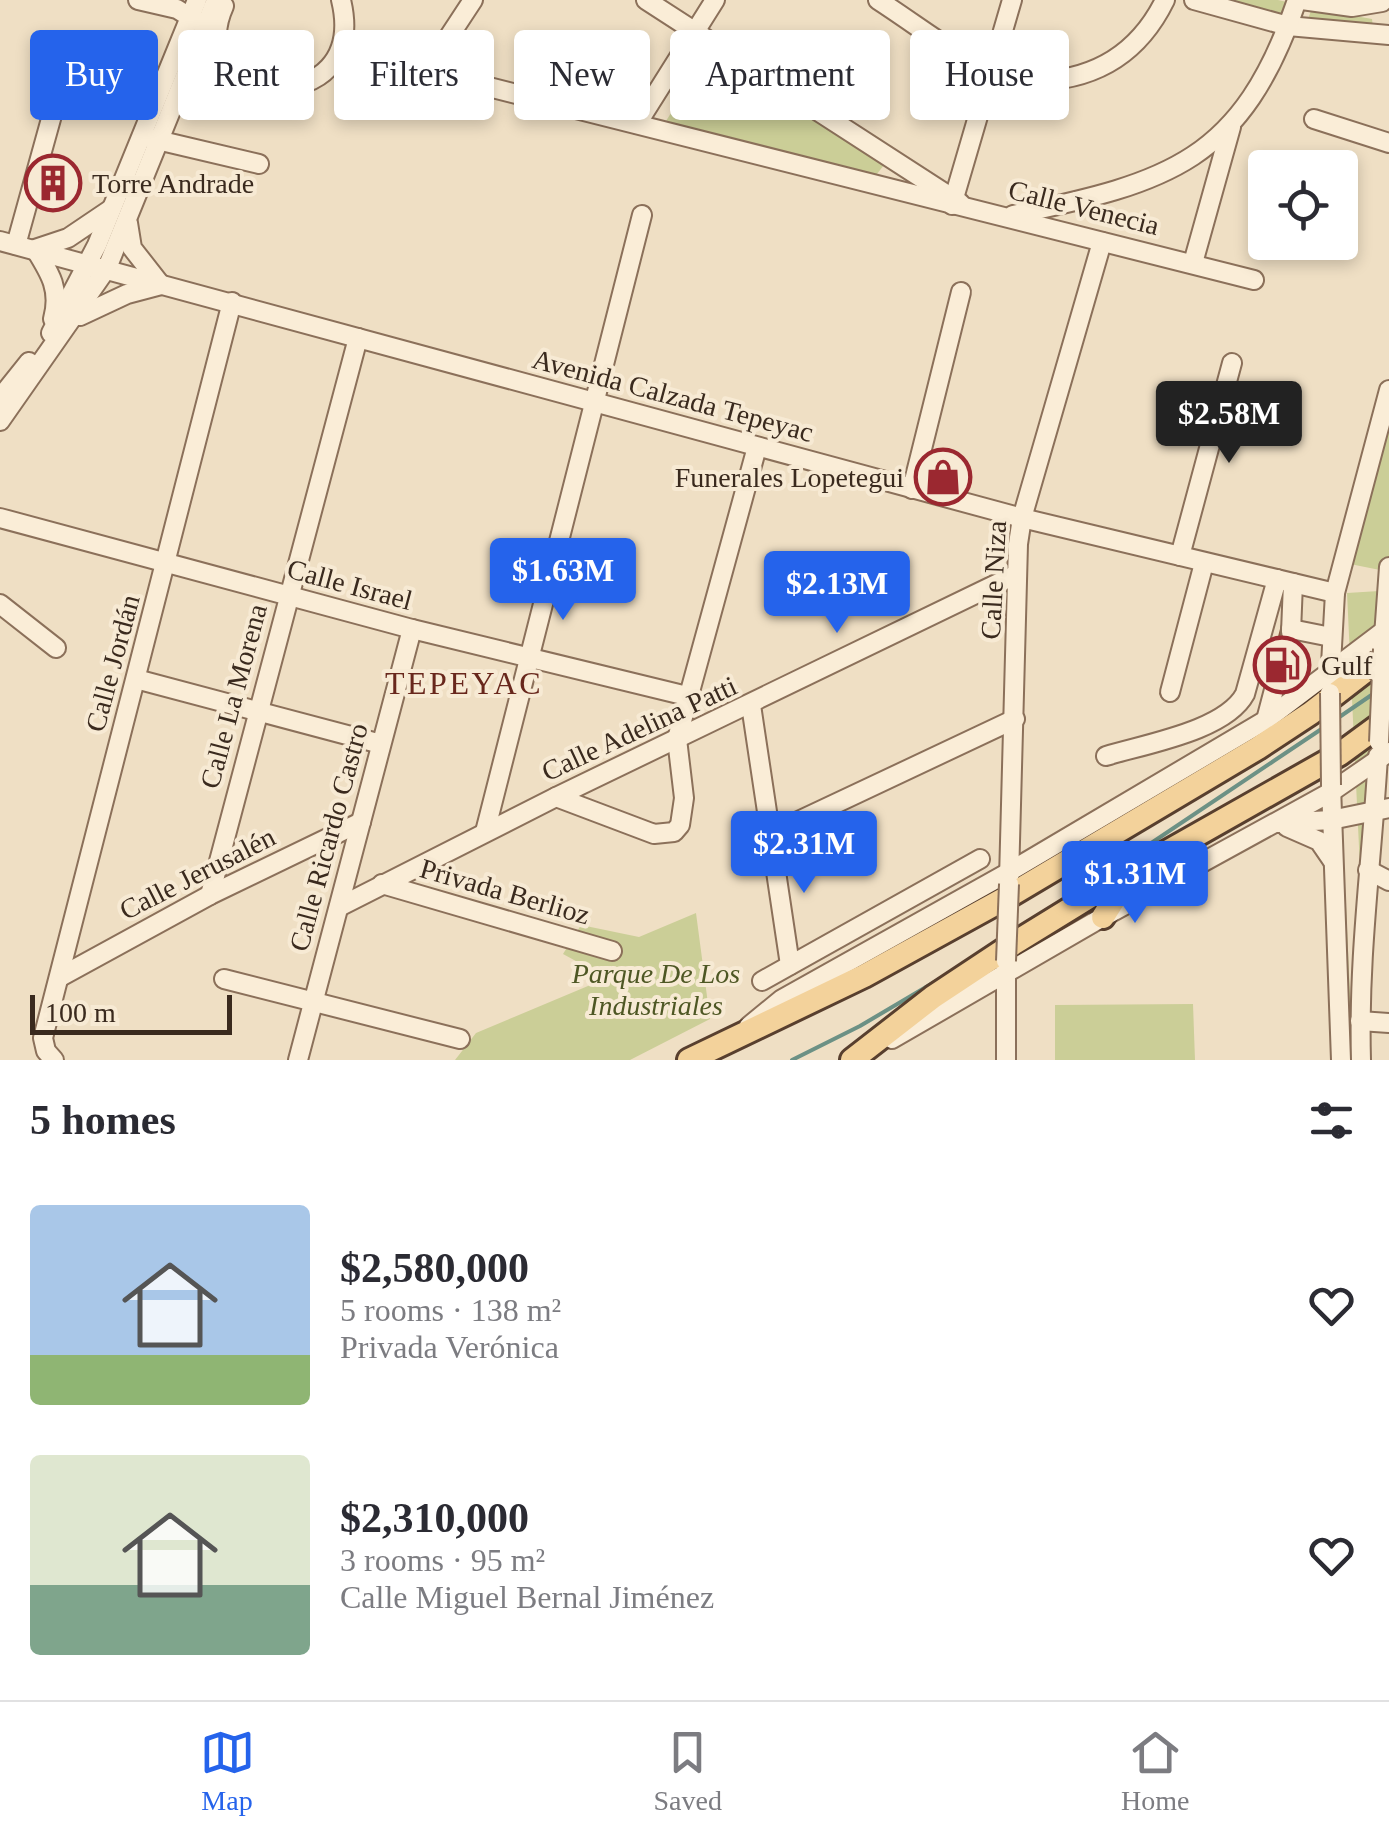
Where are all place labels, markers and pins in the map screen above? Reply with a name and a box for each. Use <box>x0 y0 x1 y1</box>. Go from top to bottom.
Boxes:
building icon: Torre Andrade <box>23 153 83 213</box>
place label: Torre Andrade <box>92 168 254 199</box>
pin: $2.58M <box>1148 381 1310 466</box>
shop icon: Funerales Lopetegui <box>913 447 973 507</box>
place label: Funerales Lopetegui <box>675 462 904 493</box>
pin: $1.63M <box>482 538 644 623</box>
pin: $2.13M <box>756 551 918 636</box>
fuel station icon: Gulf <box>1252 635 1312 695</box>
place label: Gulf <box>1321 650 1373 681</box>
pin: $2.31M <box>723 811 885 896</box>
pin: $1.31M <box>1054 841 1216 926</box>

